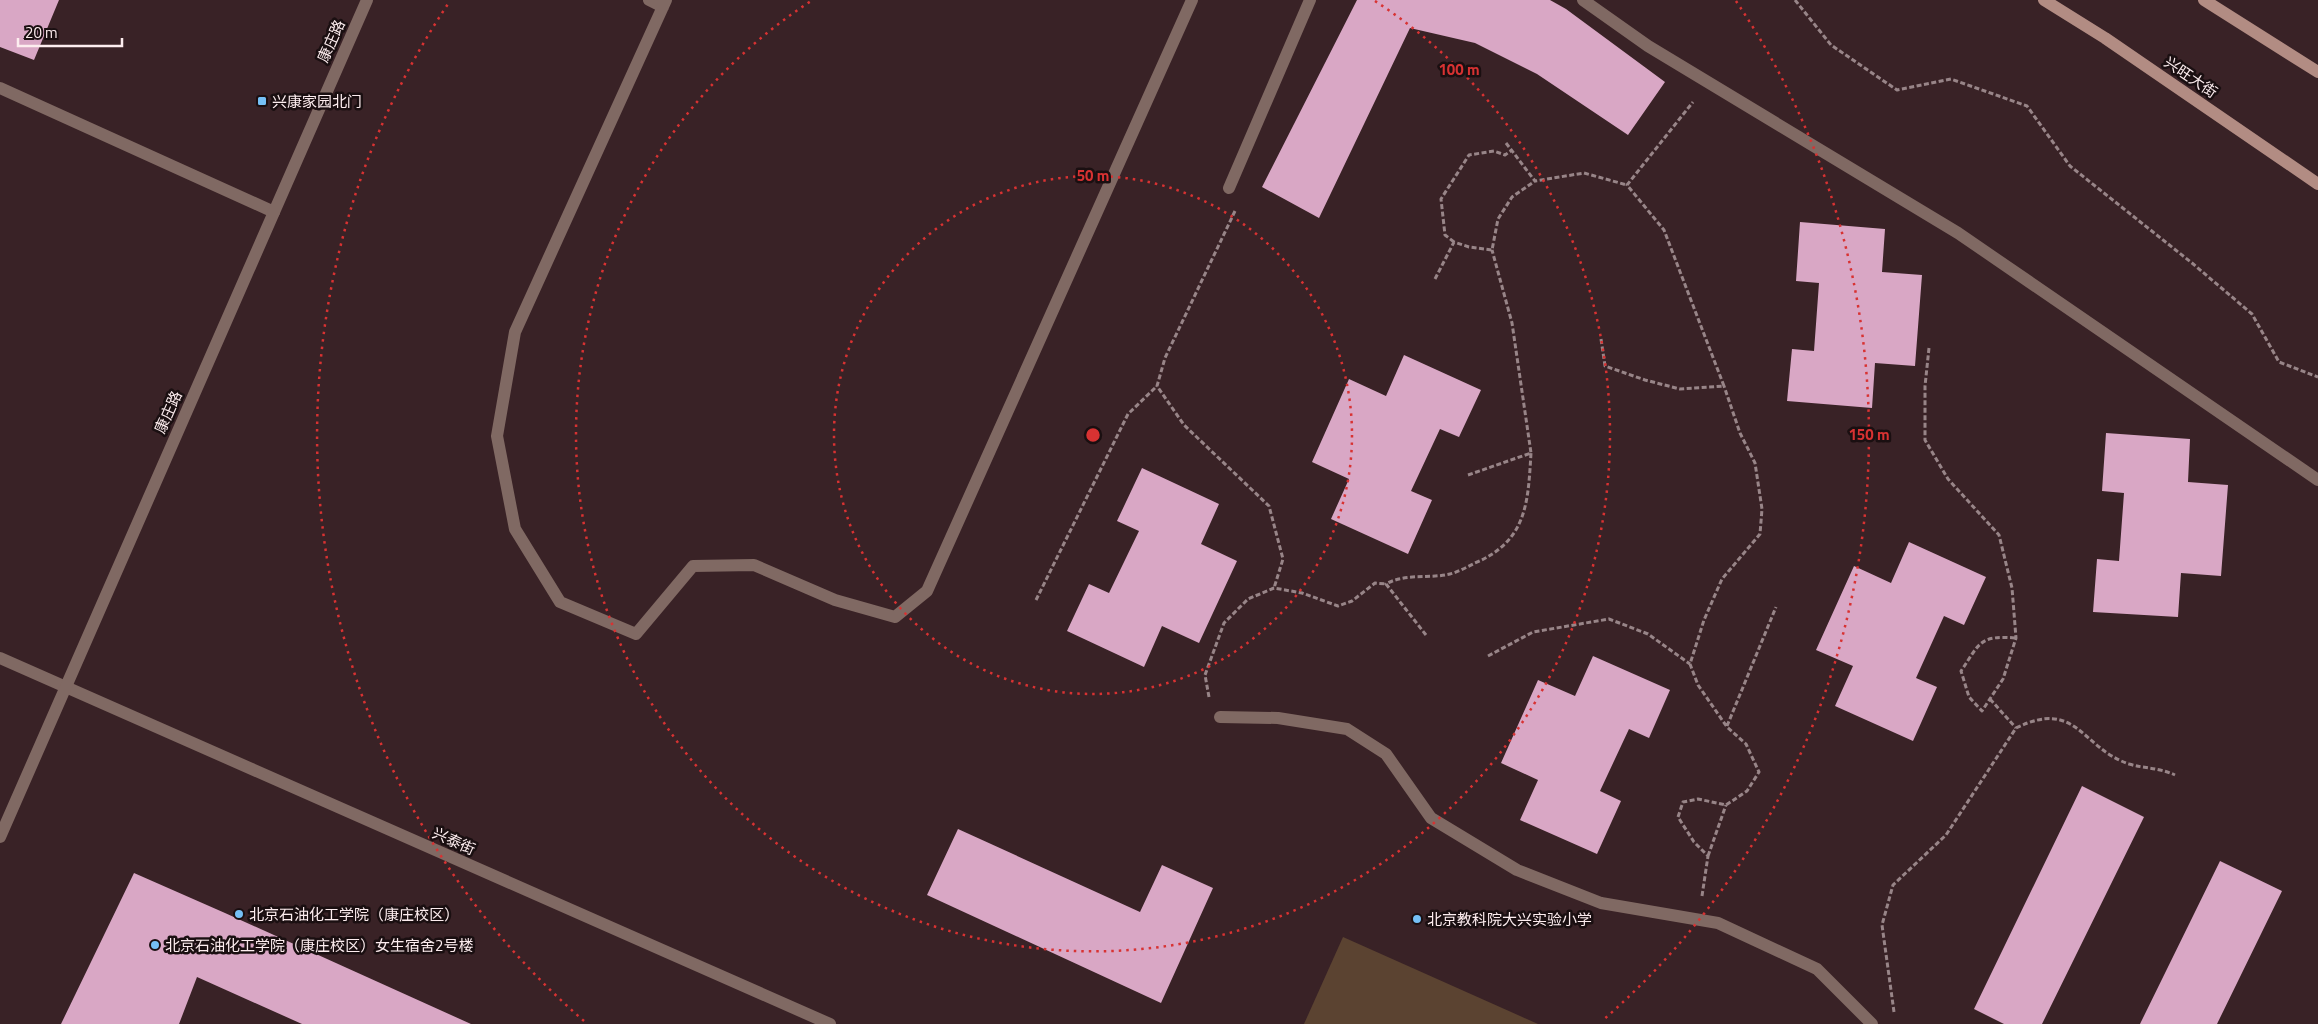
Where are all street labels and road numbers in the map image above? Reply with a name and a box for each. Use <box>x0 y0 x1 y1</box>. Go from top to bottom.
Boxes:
street label: 康庄路 <box>311 16 351 66</box>
street label: 兴旺大街 <box>2160 51 2222 103</box>
street label: 康庄路 <box>148 387 188 437</box>
street label: 兴泰街 <box>429 821 479 861</box>

